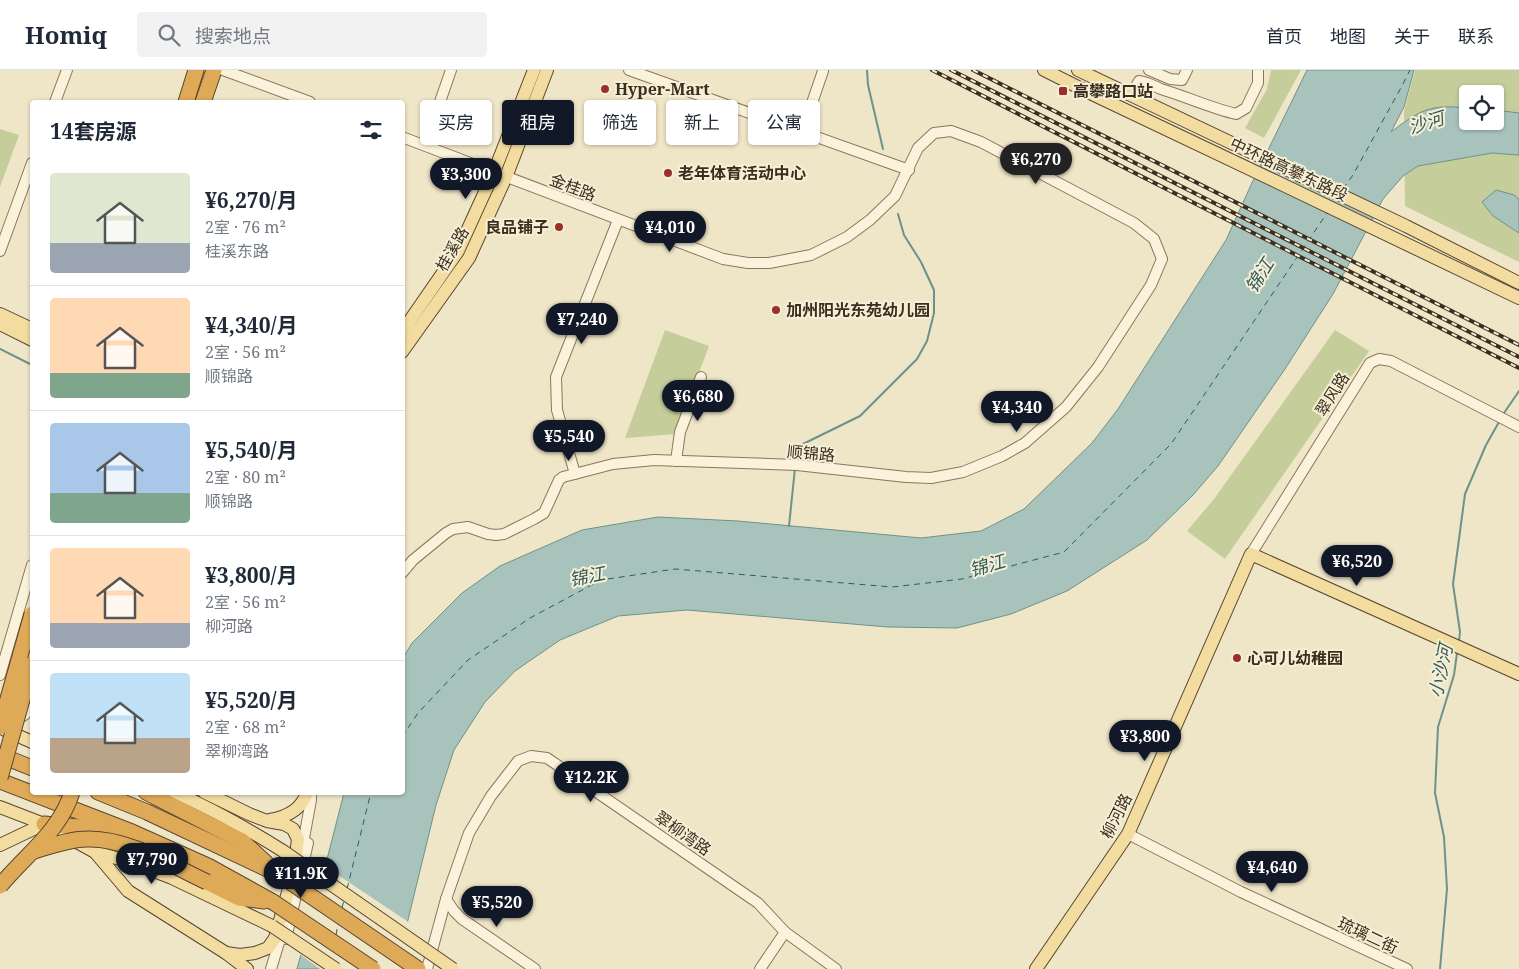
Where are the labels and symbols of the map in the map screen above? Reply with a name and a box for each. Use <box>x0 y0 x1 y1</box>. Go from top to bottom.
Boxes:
place label: Hyper-Mart <box>615 78 710 100</box>
place label: 高攀路口站 <box>1073 80 1153 102</box>
marker: Hyper-Mart <box>599 83 611 95</box>
marker: 高攀路口站 <box>1057 85 1069 97</box>
water label: 沙河 <box>1405 104 1450 139</box>
street label: 中环路高攀东路段 <box>1226 132 1352 206</box>
pin: ¥6,270 <box>995 142 1077 185</box>
pin: ¥3,300 <box>425 158 507 200</box>
place label: 老年体育活动中心 <box>678 162 806 184</box>
marker: 老年体育活动中心 <box>662 167 674 179</box>
street label: 金桂路 <box>547 168 599 206</box>
pin: ¥4,010 <box>629 210 711 253</box>
place label: 良品铺子 <box>485 216 549 238</box>
marker: 良品铺子 <box>553 221 565 233</box>
street label: 桂溪路 <box>430 223 474 275</box>
water label: 锦江 <box>1239 252 1280 297</box>
place label: 加州阳光东苑幼儿园 <box>786 299 930 321</box>
pin: ¥7,240 <box>541 302 623 345</box>
marker: 加州阳光东苑幼儿园 <box>770 304 782 316</box>
street label: 翠风路 <box>1310 368 1354 420</box>
pin: ¥6,680 <box>657 380 739 422</box>
pin: ¥4,340 <box>976 390 1058 433</box>
pin: ¥5,540 <box>528 420 610 462</box>
street label: 顺锦路 <box>786 440 836 466</box>
pin: ¥6,520 <box>1316 544 1398 587</box>
water label: 锦江 <box>966 548 1010 581</box>
water label: 锦江 <box>567 560 609 591</box>
water label: 小沙河 <box>1423 639 1458 700</box>
place label: 心可儿幼稚园 <box>1247 647 1343 669</box>
marker: 心可儿幼稚园 <box>1231 652 1243 664</box>
pin: ¥3,800 <box>1104 720 1186 762</box>
pin: ¥12.2K <box>550 760 632 803</box>
street label: 柳河路 <box>1095 790 1137 842</box>
street label: 翠柳湾路 <box>650 806 716 860</box>
pin: ¥7,790 <box>111 842 193 885</box>
pin: ¥4,640 <box>1231 850 1313 893</box>
pin: ¥11.9K <box>260 856 342 899</box>
pin: ¥5,520 <box>456 886 538 928</box>
street label: 琉璃二街 <box>1334 912 1402 958</box>

